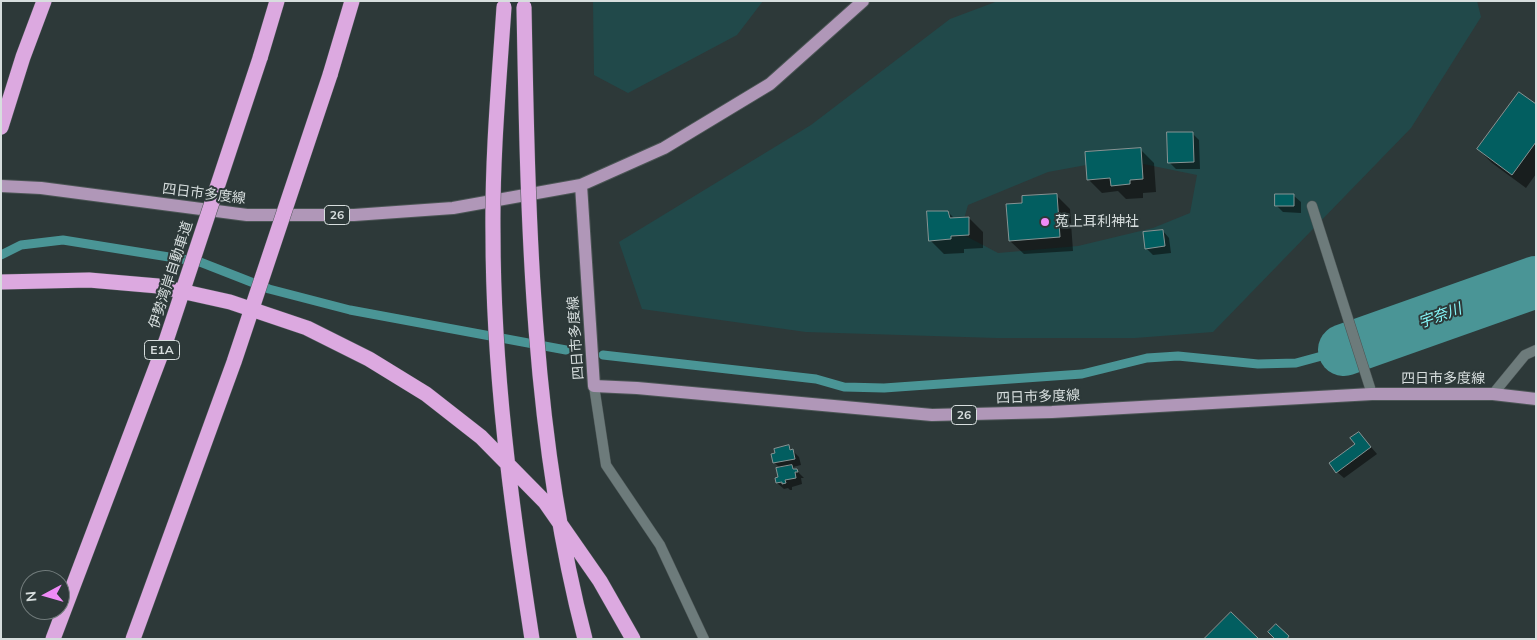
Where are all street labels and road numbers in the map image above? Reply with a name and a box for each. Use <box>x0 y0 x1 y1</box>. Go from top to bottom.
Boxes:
street label: 四日市多度線 <box>161 181 247 207</box>
road number: 26 <box>324 206 350 224</box>
street label: 伊勢湾岸自動車道 <box>146 219 196 331</box>
street label: 四日市多度線 <box>565 296 587 380</box>
road number: E1A <box>144 340 180 360</box>
street label: 四日市多度線 <box>1401 371 1485 387</box>
street label: 四日市多度線 <box>996 387 1080 407</box>
road number: 26 <box>952 406 976 424</box>

